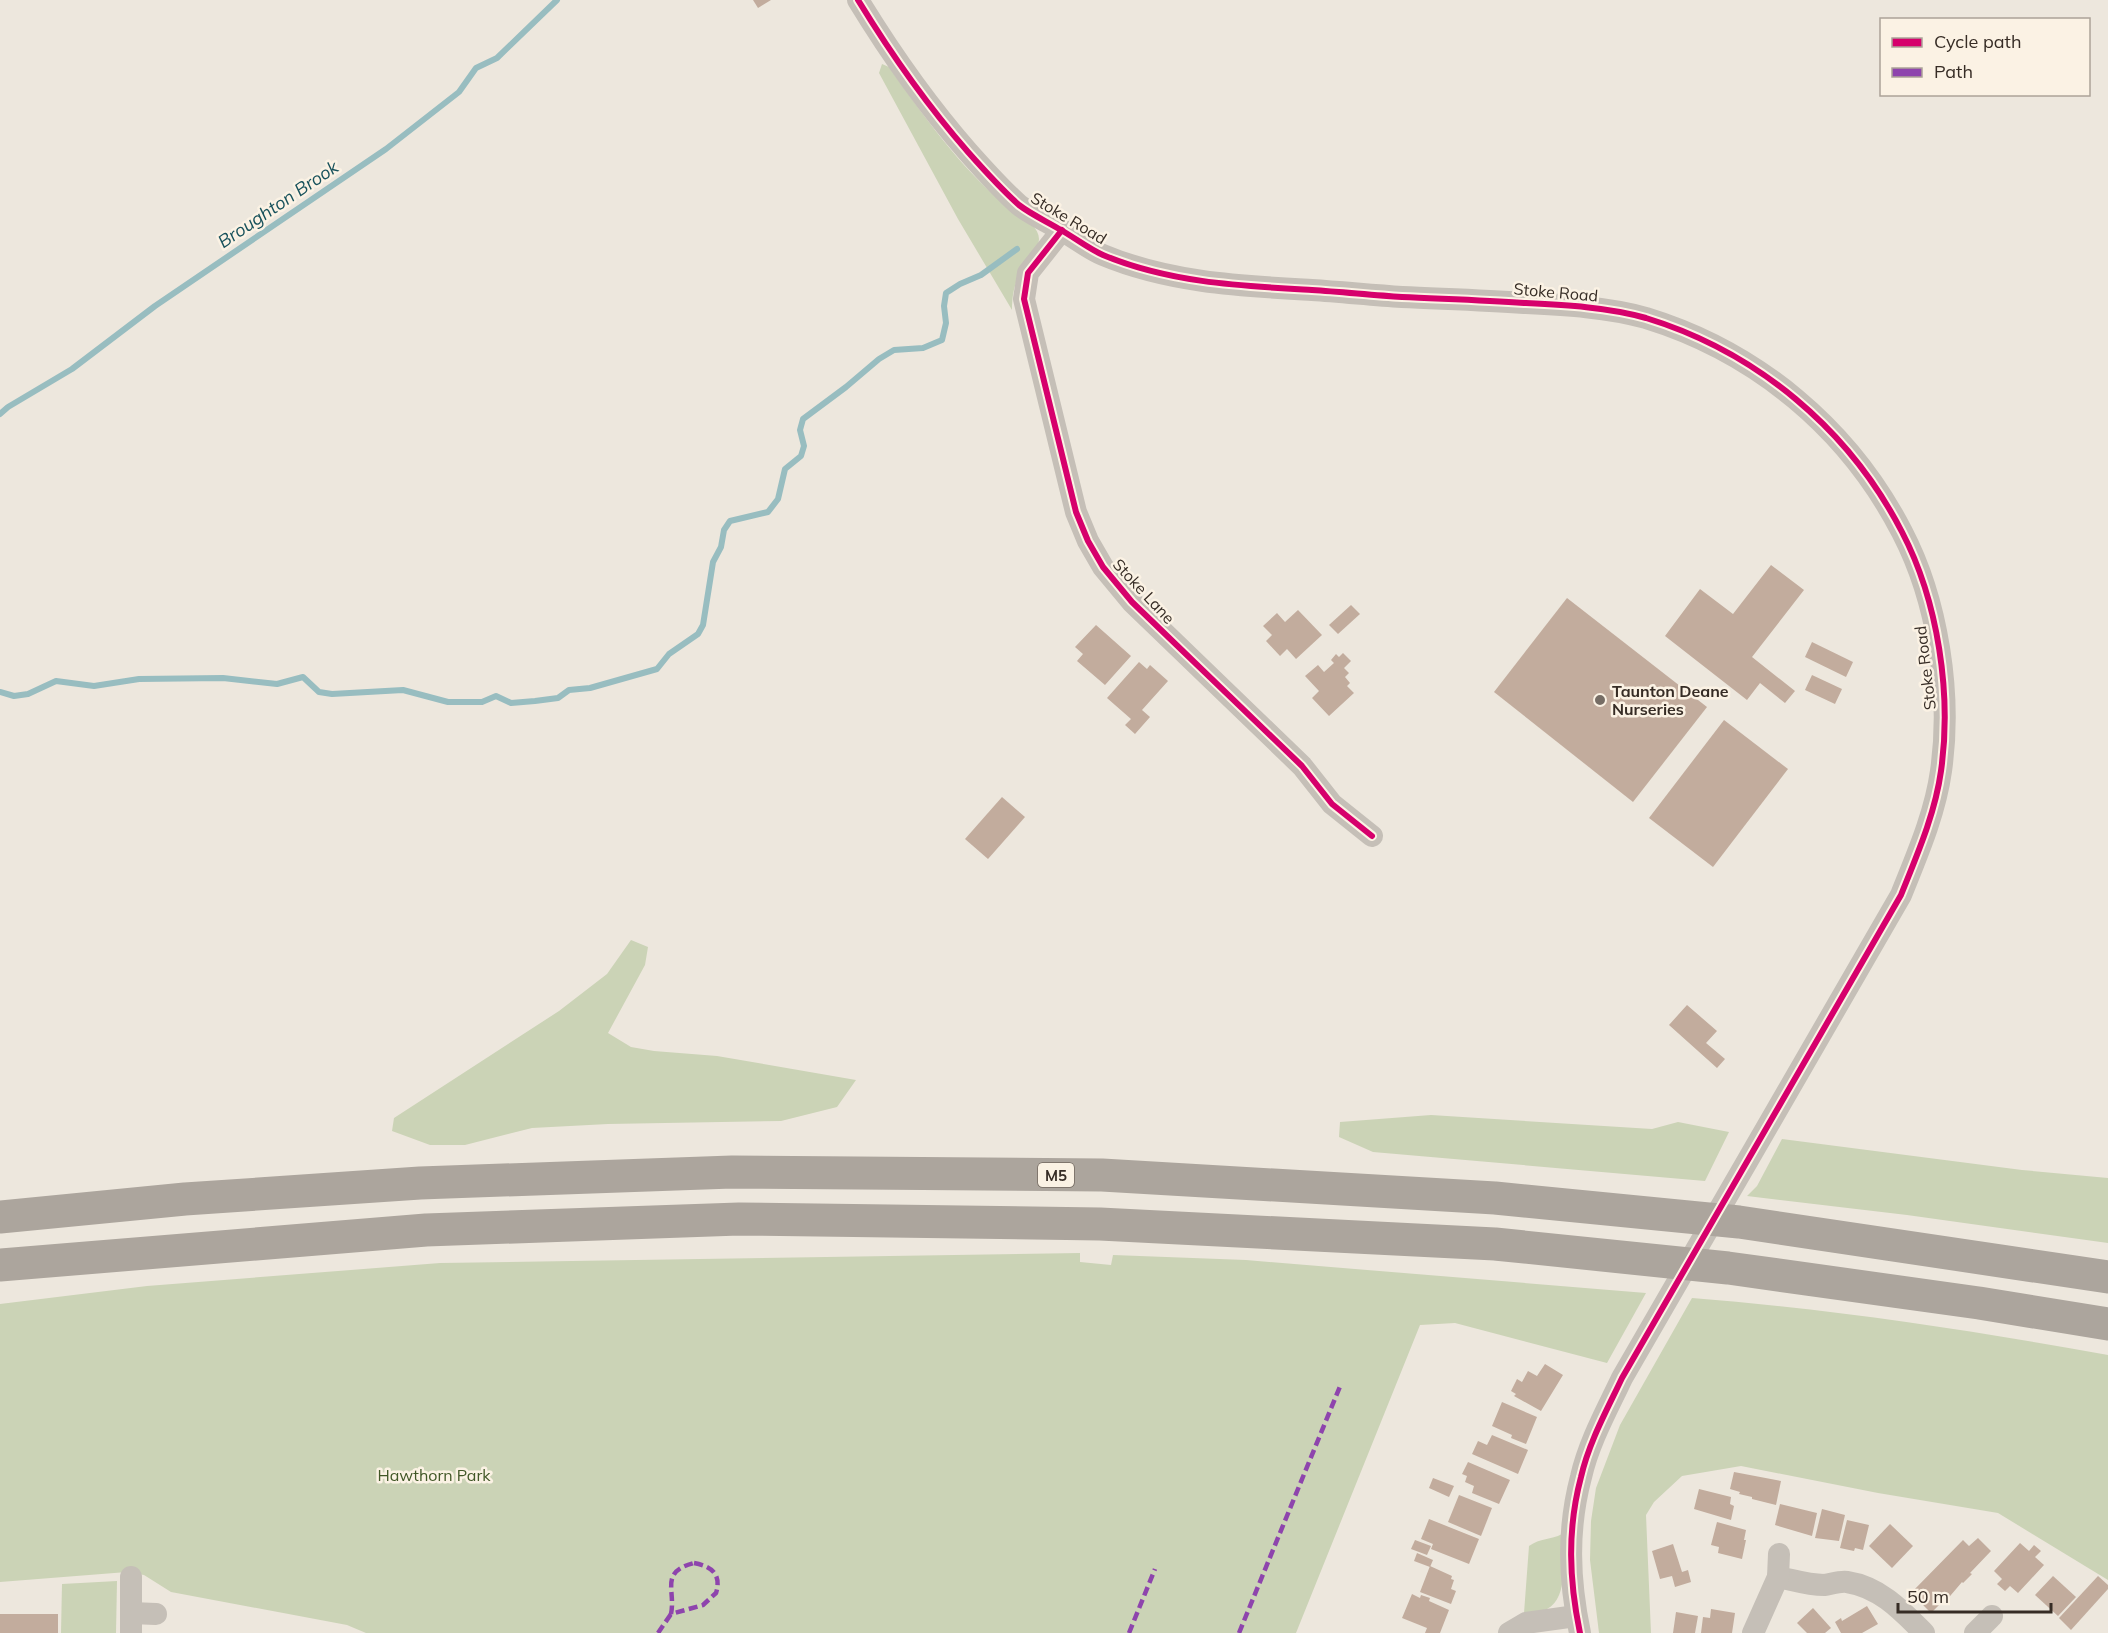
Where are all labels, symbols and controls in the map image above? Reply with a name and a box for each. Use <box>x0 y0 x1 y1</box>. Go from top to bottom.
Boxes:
legend <box>1880 18 2090 96</box>
text: Cycle path <box>1934 30 2021 53</box>
text: Path <box>1934 60 1973 83</box>
water label: Broughton Brook <box>213 155 343 253</box>
street label: Stoke Road <box>1028 188 1110 248</box>
street label: Stoke Road <box>1513 278 1599 306</box>
street label: Stoke Lane <box>1109 554 1179 628</box>
street label: Stoke Road <box>1910 625 1940 711</box>
place label: Taunton Deane Nurseries <box>1612 681 1729 719</box>
marker: Taunton Deane Nurseries <box>1593 693 1607 707</box>
road number: M5 <box>1038 1163 1074 1187</box>
park label: Hawthorn Park <box>378 1465 491 1485</box>
scale bar <box>1898 1576 2051 1614</box>
text: 50 m <box>1907 1585 1949 1608</box>

